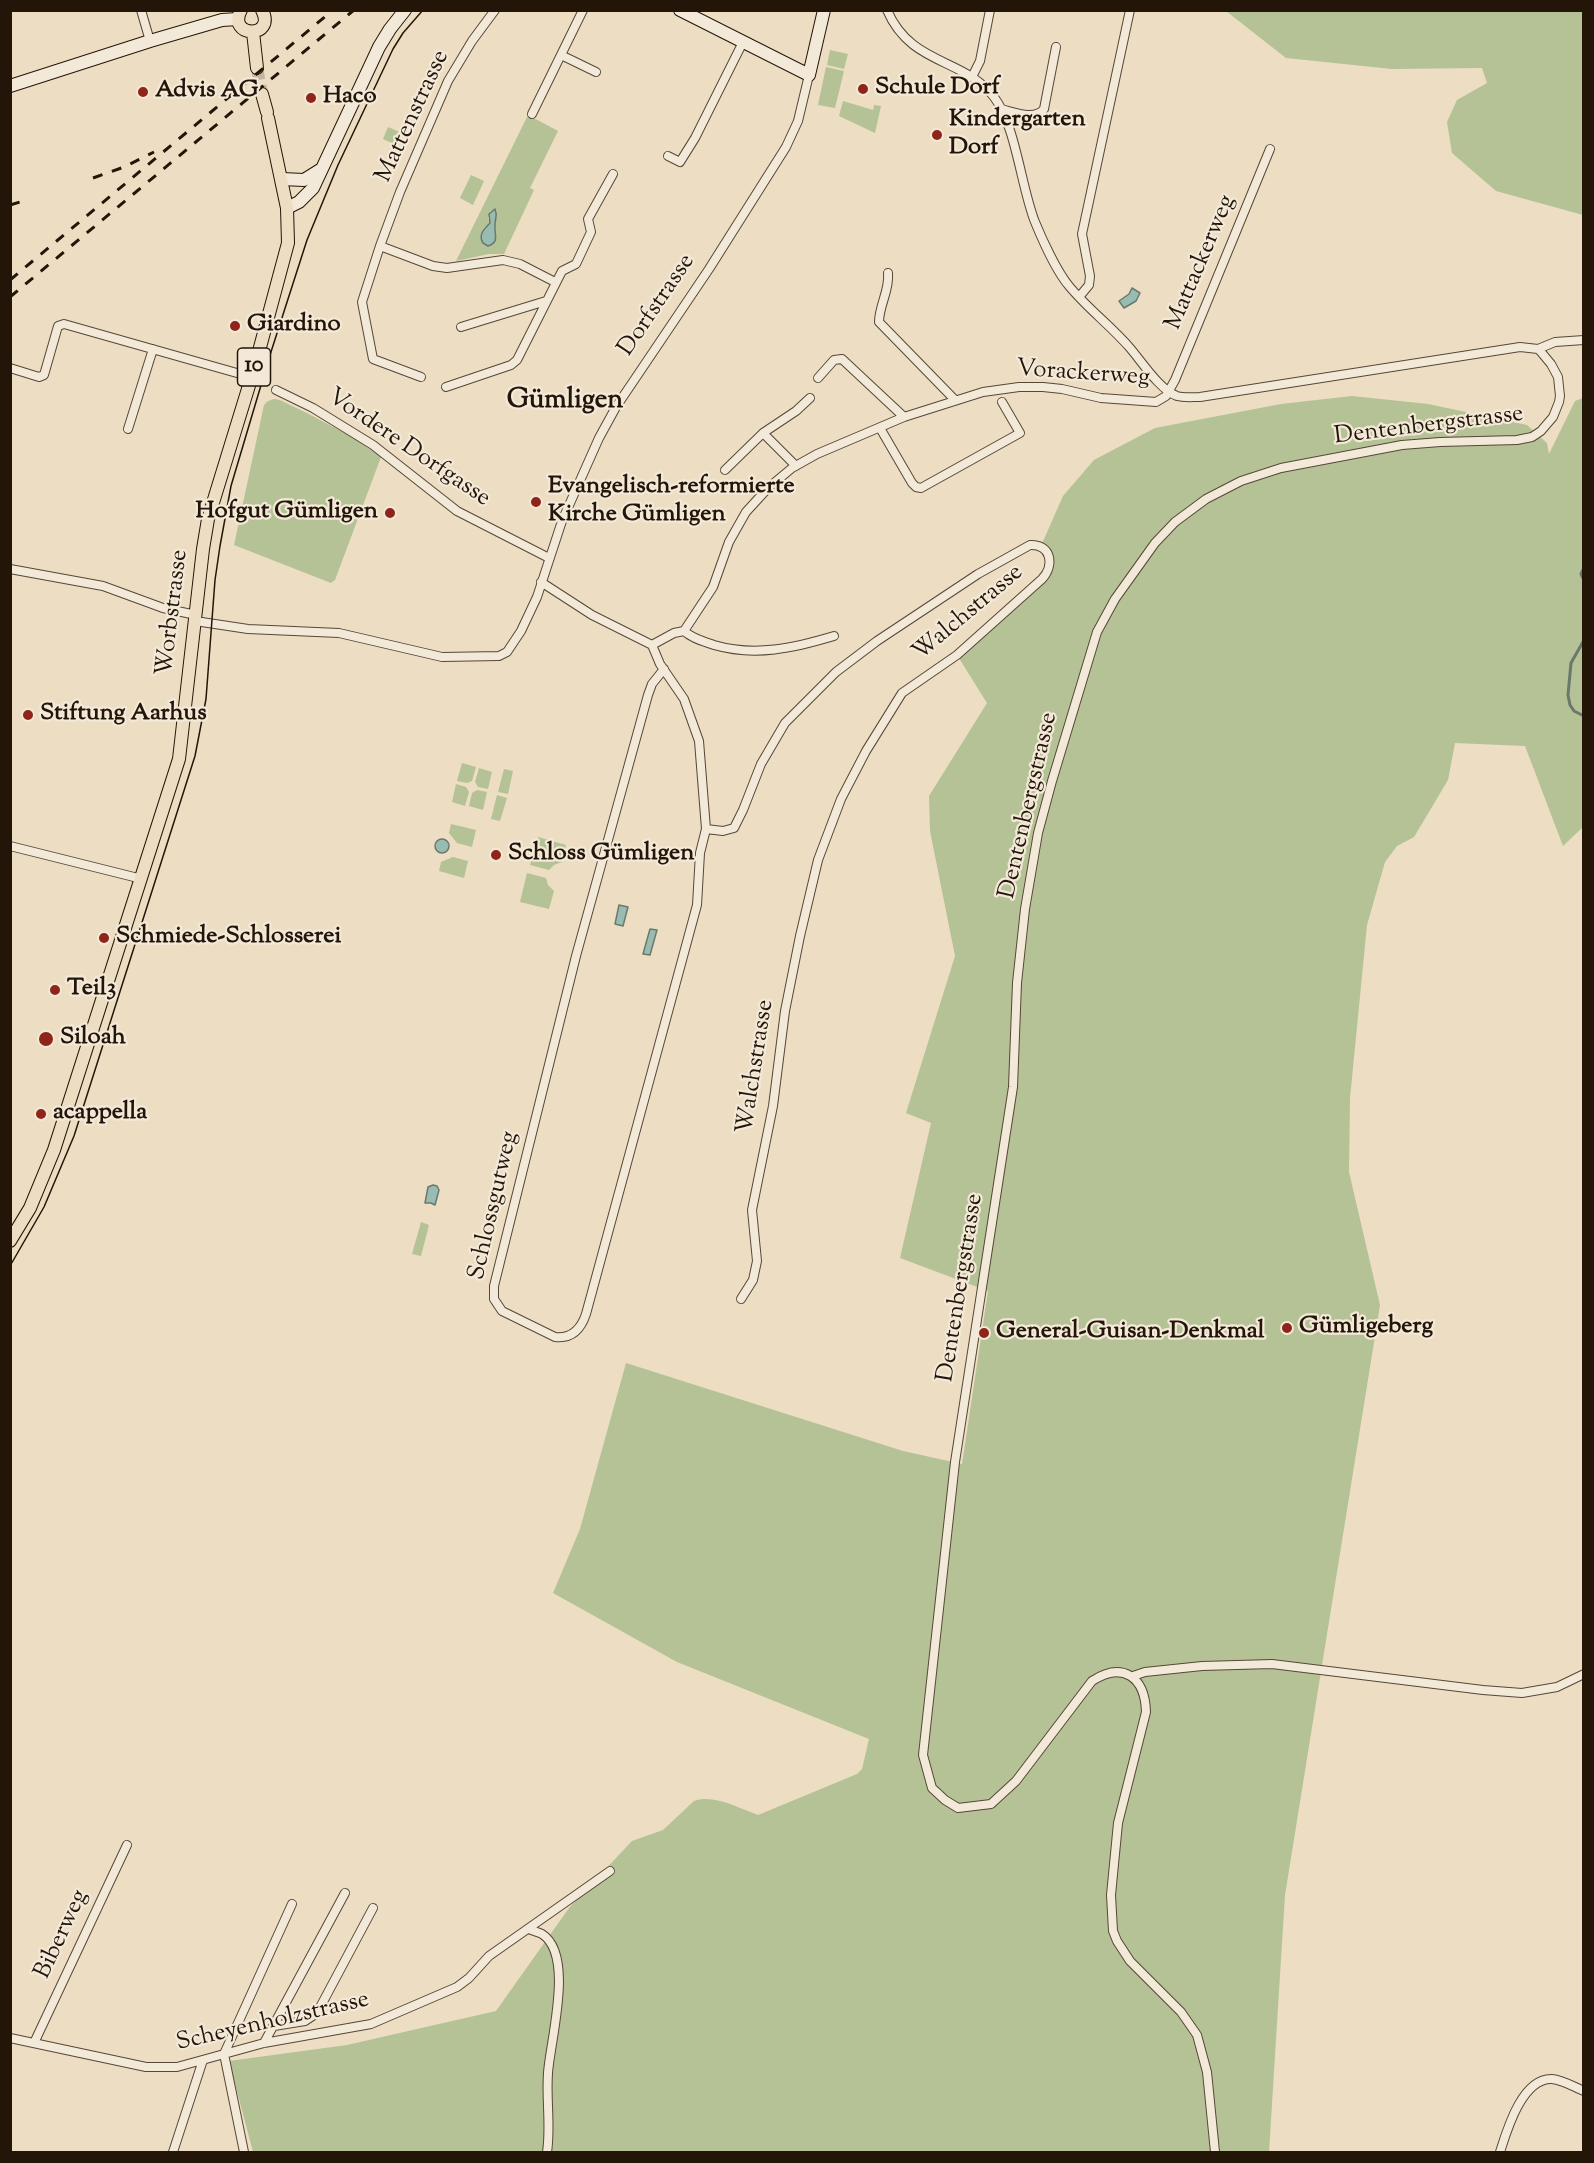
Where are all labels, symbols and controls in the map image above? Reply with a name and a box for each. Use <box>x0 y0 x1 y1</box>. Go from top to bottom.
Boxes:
street label: Mattenstrasse <box>371 46 457 188</box>
place label: Schule Dorf <box>875 75 1000 103</box>
place label: Advis AG <box>155 78 258 106</box>
marker: Schule Dorf <box>856 82 870 96</box>
place label: Haco <box>323 84 377 112</box>
marker: Advis AG <box>136 85 150 99</box>
marker: Haco <box>304 91 318 105</box>
place label: Kindergarten Dorf <box>949 107 1086 163</box>
marker: Kindergarten Dorf <box>930 128 944 142</box>
street label: Mattackerweg <box>1161 191 1243 335</box>
street label: Dorfstrasse <box>613 249 703 363</box>
place label: Giardino <box>247 312 341 340</box>
marker: Giardino <box>228 319 242 333</box>
road number: 10 <box>238 348 270 386</box>
street label: Vorackerweg <box>1015 356 1151 394</box>
street label: Vordere Dorfgasse <box>321 384 495 514</box>
district label: Gümligen <box>507 386 623 418</box>
street label: Dentenbergstrasse <box>1333 401 1525 453</box>
place label: Evangelisch-reformierte Kirche Gümligen <box>548 474 795 530</box>
marker: Evangelisch-reformierte Kirche Gümligen <box>529 495 543 509</box>
place label: Hofgut Gümligen <box>196 499 378 527</box>
marker: Hofgut Gümligen <box>383 506 397 520</box>
street label: Worbstrasse <box>152 548 196 678</box>
street label: Walchstrasse <box>908 559 1030 669</box>
place label: Stiftung Aarhus <box>40 701 207 729</box>
marker: Stiftung Aarhus <box>21 708 35 722</box>
street label: Dentenbergstrasse <box>995 710 1065 902</box>
place label: Schloss Gümligen <box>508 841 694 869</box>
marker: Schloss Gümligen <box>489 848 503 862</box>
place label: Schmiede-Schlosserei <box>116 924 341 952</box>
marker: Schmiede-Schlosserei <box>97 931 111 945</box>
place label: Teil3 <box>67 976 116 1004</box>
marker: Teil3 <box>48 983 62 997</box>
street label: Walchstrasse <box>732 998 782 1136</box>
place label: Siloah <box>60 1025 126 1053</box>
marker: Siloah <box>37 1030 55 1048</box>
place label: acappella <box>53 1100 147 1128</box>
marker: acappella <box>34 1107 48 1121</box>
street label: Schlossgutweg <box>464 1129 526 1283</box>
street label: Dentenbergstrasse <box>933 1192 991 1384</box>
place label: Gümligeberg <box>1299 1314 1433 1342</box>
place label: General-Guisan-Denkmal <box>996 1319 1265 1347</box>
marker: Gümligeberg <box>1280 1321 1294 1335</box>
marker: General-Guisan-Denkmal <box>977 1326 991 1340</box>
street label: Biberweg <box>30 1886 96 1984</box>
street label: Scheyenholzstrasse <box>174 1987 372 2059</box>

